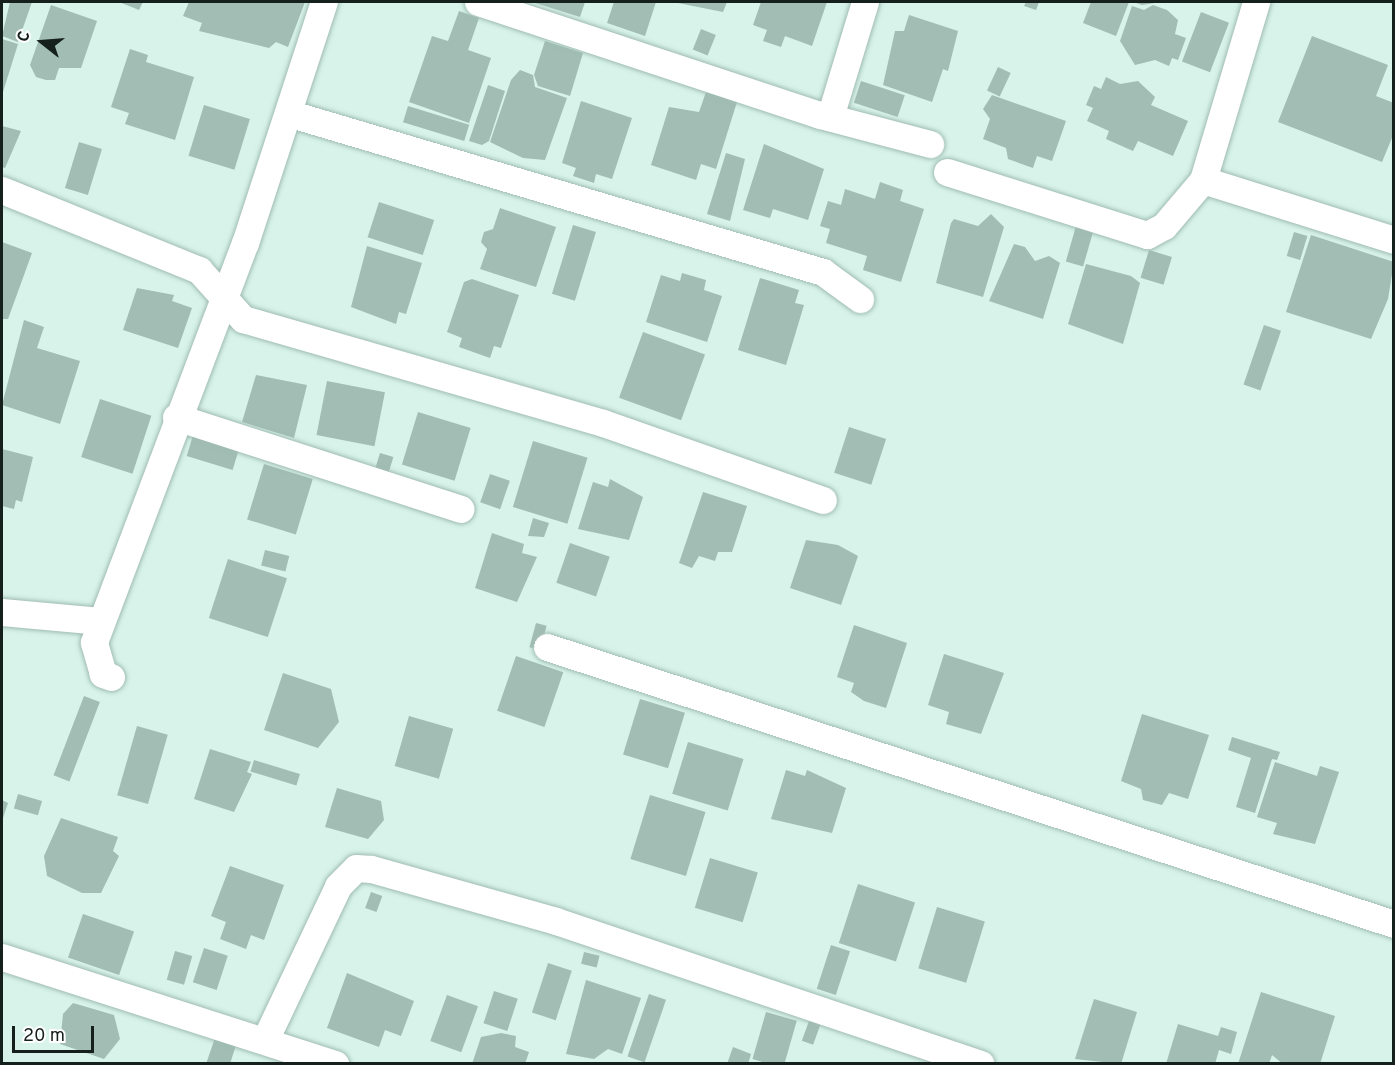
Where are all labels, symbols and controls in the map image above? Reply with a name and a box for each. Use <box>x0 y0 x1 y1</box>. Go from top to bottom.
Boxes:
north arrow <box>12 12 72 72</box>
text: С <box>14 29 36 45</box>
scale bar <box>15 1014 98 1052</box>
text: 20 m <box>23 1025 65 1048</box>

